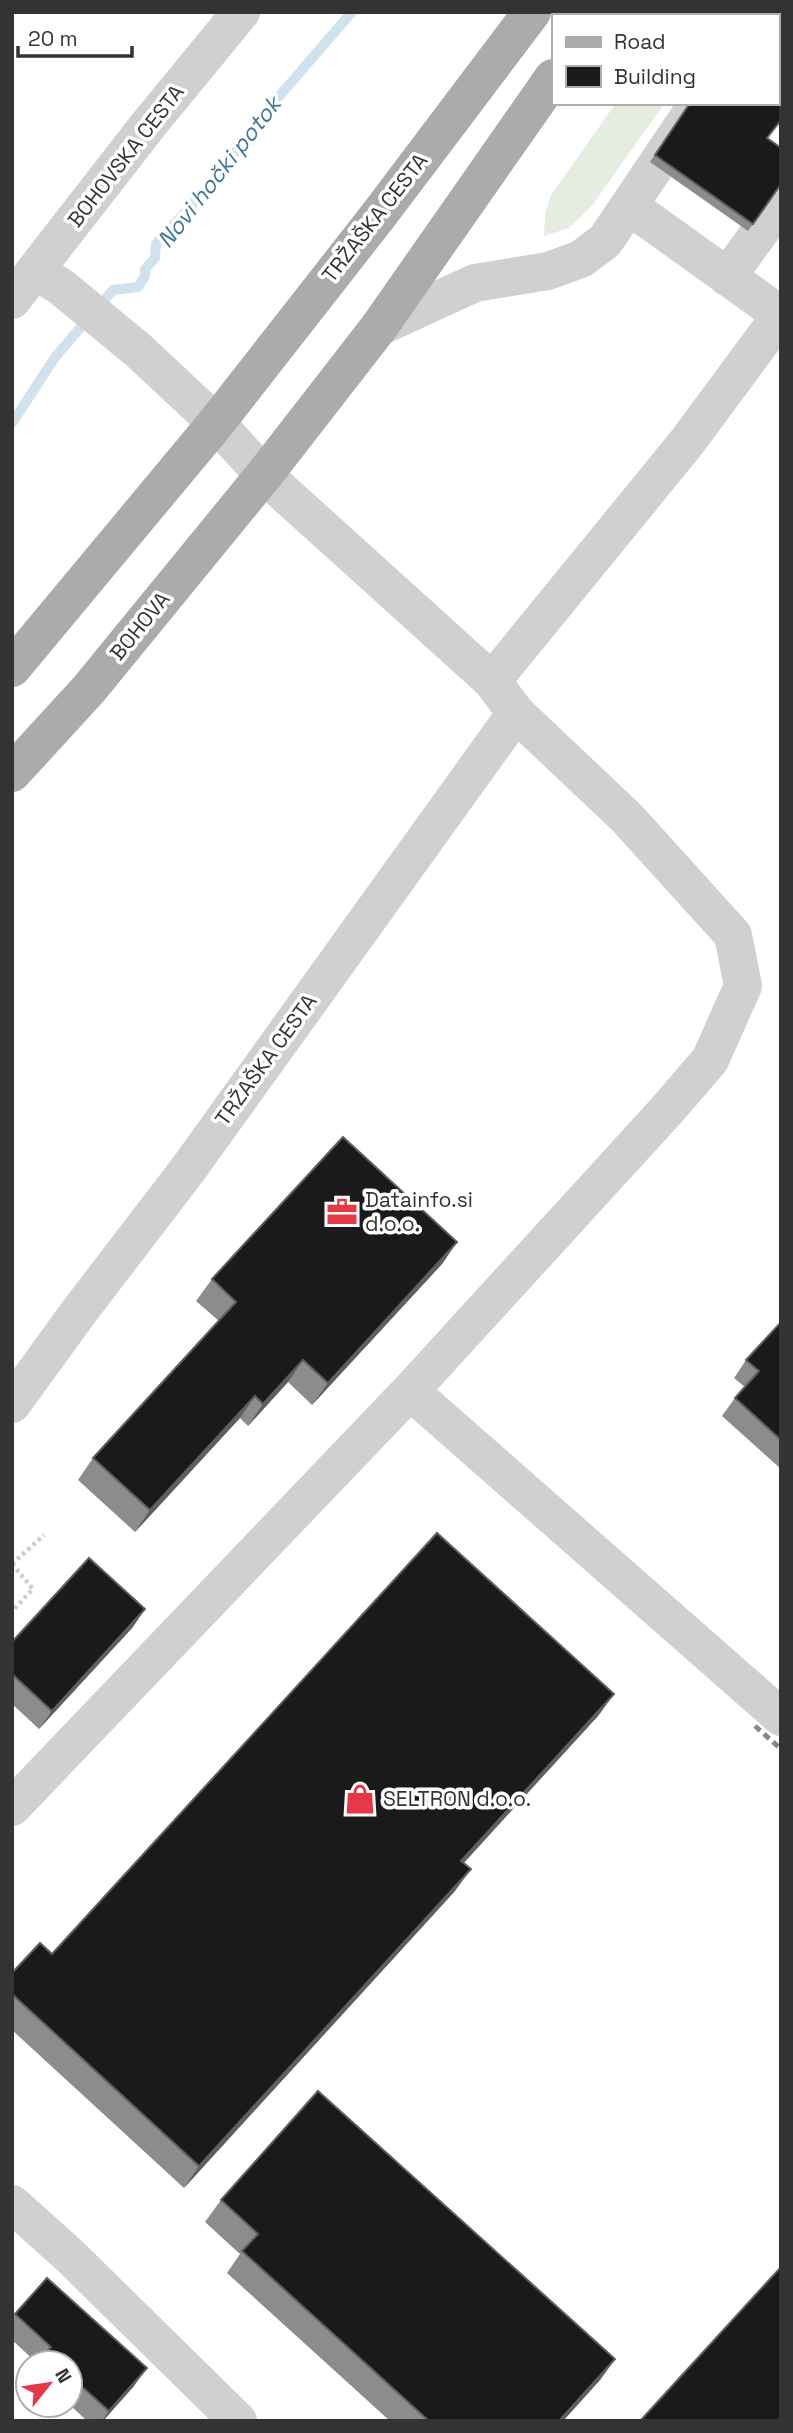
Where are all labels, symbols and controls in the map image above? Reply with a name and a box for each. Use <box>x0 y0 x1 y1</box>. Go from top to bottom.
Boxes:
scale bar <box>18 14 131 58</box>
legend <box>552 14 779 105</box>
text: 20 m <box>28 25 78 52</box>
text: Road <box>614 28 666 55</box>
text: Building <box>614 63 696 90</box>
street label: BOHOVSKA CESTA <box>61 79 190 232</box>
water label: Novi hočki potok <box>150 88 289 254</box>
street label: TRŽAŠKA CESTA <box>316 148 433 288</box>
street label: BOHOVA <box>104 586 175 665</box>
street label: TRŽAŠKA CESTA <box>209 988 323 1131</box>
place label: Datainfo.si d.o.o. <box>365 1186 473 1237</box>
office icon: Datainfo.si d.o.o. <box>325 1195 359 1229</box>
shop icon: SELTRON d.o.o. <box>343 1782 377 1816</box>
place label: SELTRON d.o.o. <box>383 1785 531 1812</box>
north arrow <box>14 2349 84 2419</box>
text: N <box>49 2364 77 2388</box>

